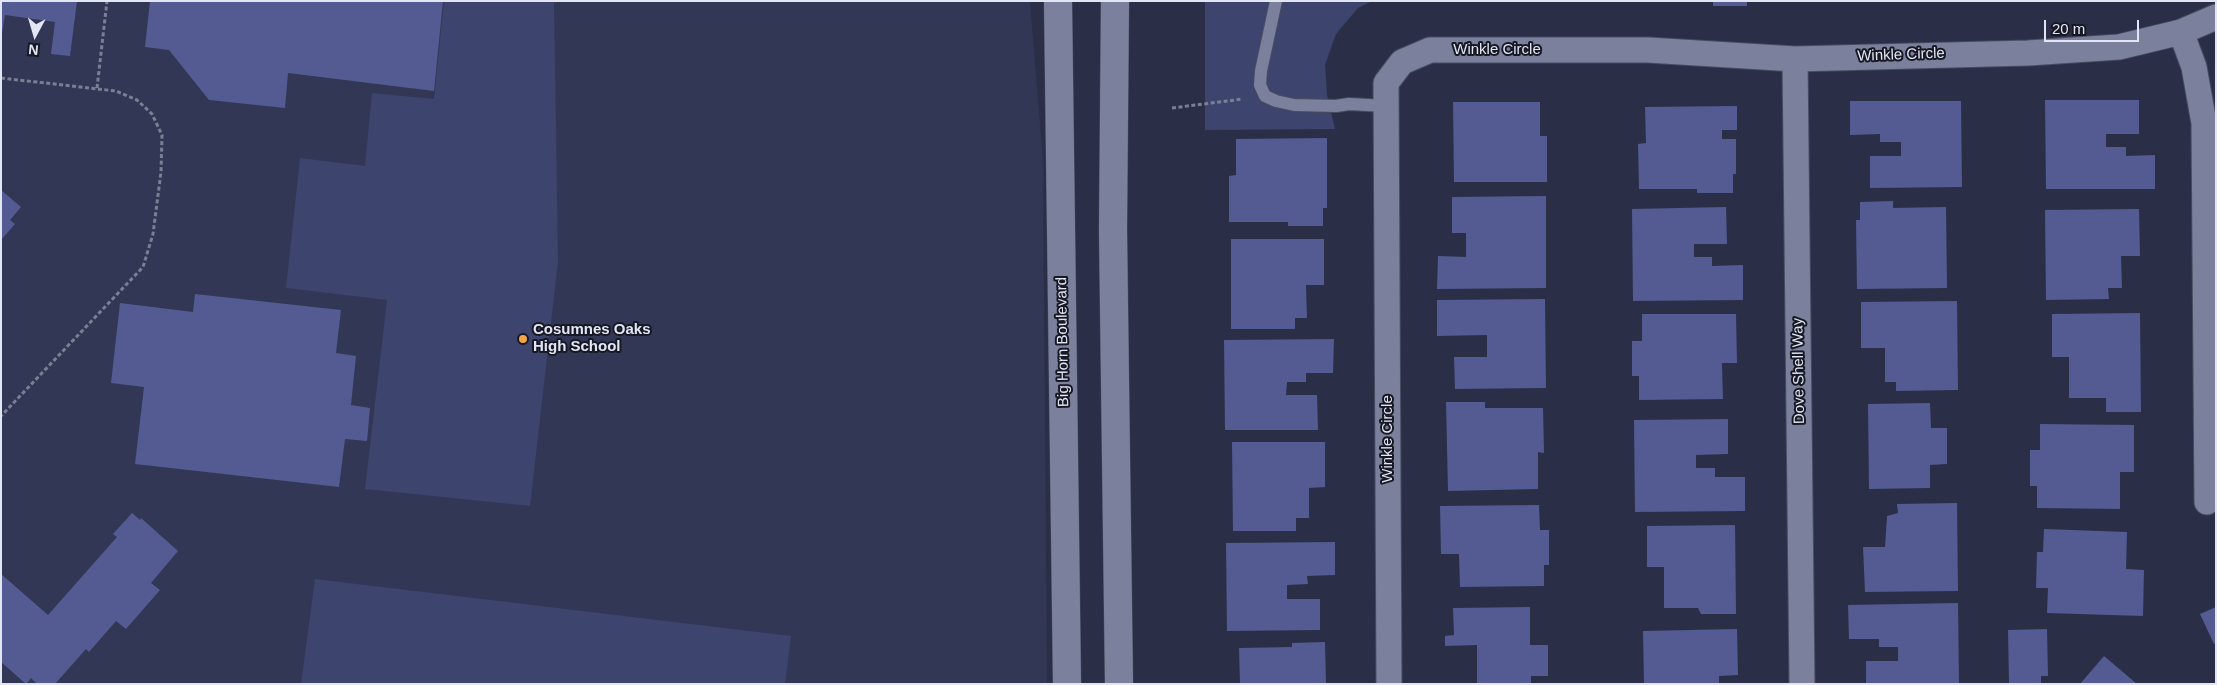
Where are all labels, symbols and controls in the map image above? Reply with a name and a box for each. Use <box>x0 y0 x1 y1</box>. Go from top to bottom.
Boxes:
north arrow <box>10 10 60 60</box>
scale bar <box>2047 10 2142 42</box>
text: 20 m <box>2052 20 2085 37</box>
text: N <box>28 41 39 58</box>
street label: Winkle Circle <box>1453 41 1541 59</box>
street label: Winkle Circle <box>1857 44 1945 66</box>
street label: Big Horn Boulevard <box>1053 277 1073 407</box>
street label: Dove Shell Way <box>1789 318 1809 424</box>
place label: Cosumnes Oaks High School <box>533 321 651 356</box>
marker: Cosumnes Oaks High School <box>517 333 529 345</box>
street label: Winkle Circle <box>1379 395 1397 483</box>

